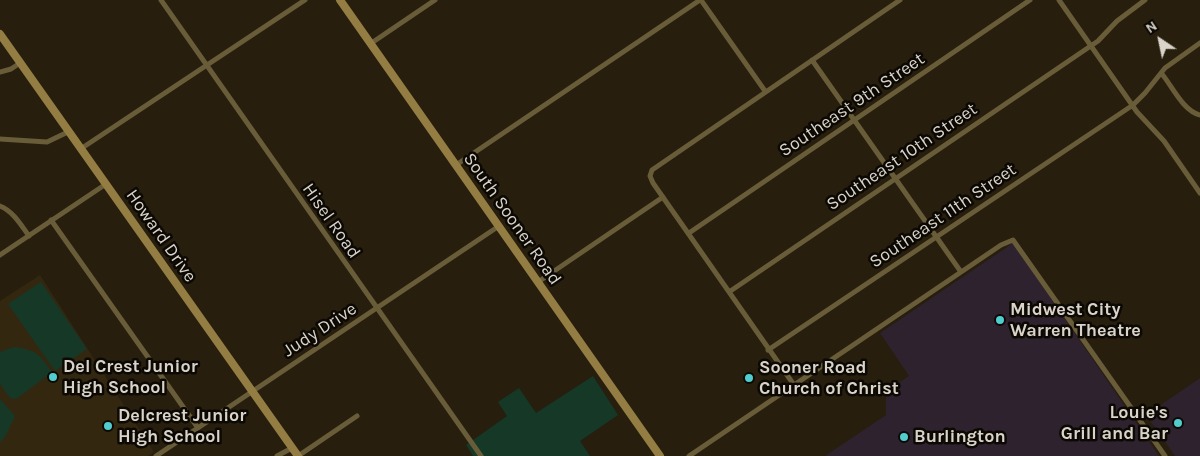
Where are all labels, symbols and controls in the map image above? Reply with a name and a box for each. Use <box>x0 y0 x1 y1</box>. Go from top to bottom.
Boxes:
north arrow <box>1135 15 1185 65</box>
text: N <box>1142 17 1160 37</box>
street label: Southeast 9th Street <box>775 48 929 162</box>
street label: Southeast 10th Street <box>823 99 981 215</box>
street label: South Sooner Road <box>458 149 566 289</box>
street label: Southeast 11th Street <box>866 159 1020 273</box>
street label: Hisel Road <box>297 179 365 263</box>
street label: Howard Drive <box>121 185 201 287</box>
street label: Judy Drive <box>279 298 361 362</box>
place label: Midwest City Warren Theatre <box>1010 299 1141 342</box>
marker: Midwest City Warren Theatre <box>994 314 1006 326</box>
place label: Del Crest Junior High School <box>63 356 198 398</box>
place label: Sooner Road Church of Christ <box>759 357 899 399</box>
marker: Del Crest Junior High School <box>47 371 59 383</box>
marker: Sooner Road Church of Christ <box>743 372 755 384</box>
place label: Louie's Grill and Bar <box>1061 402 1168 444</box>
place label: Delcrest Junior High School <box>118 405 246 448</box>
marker: Louie's Grill and Bar <box>1172 417 1184 429</box>
marker: Delcrest Junior High School <box>102 420 114 432</box>
place label: Burlington <box>914 426 1006 448</box>
marker: Burlington <box>898 431 910 443</box>

